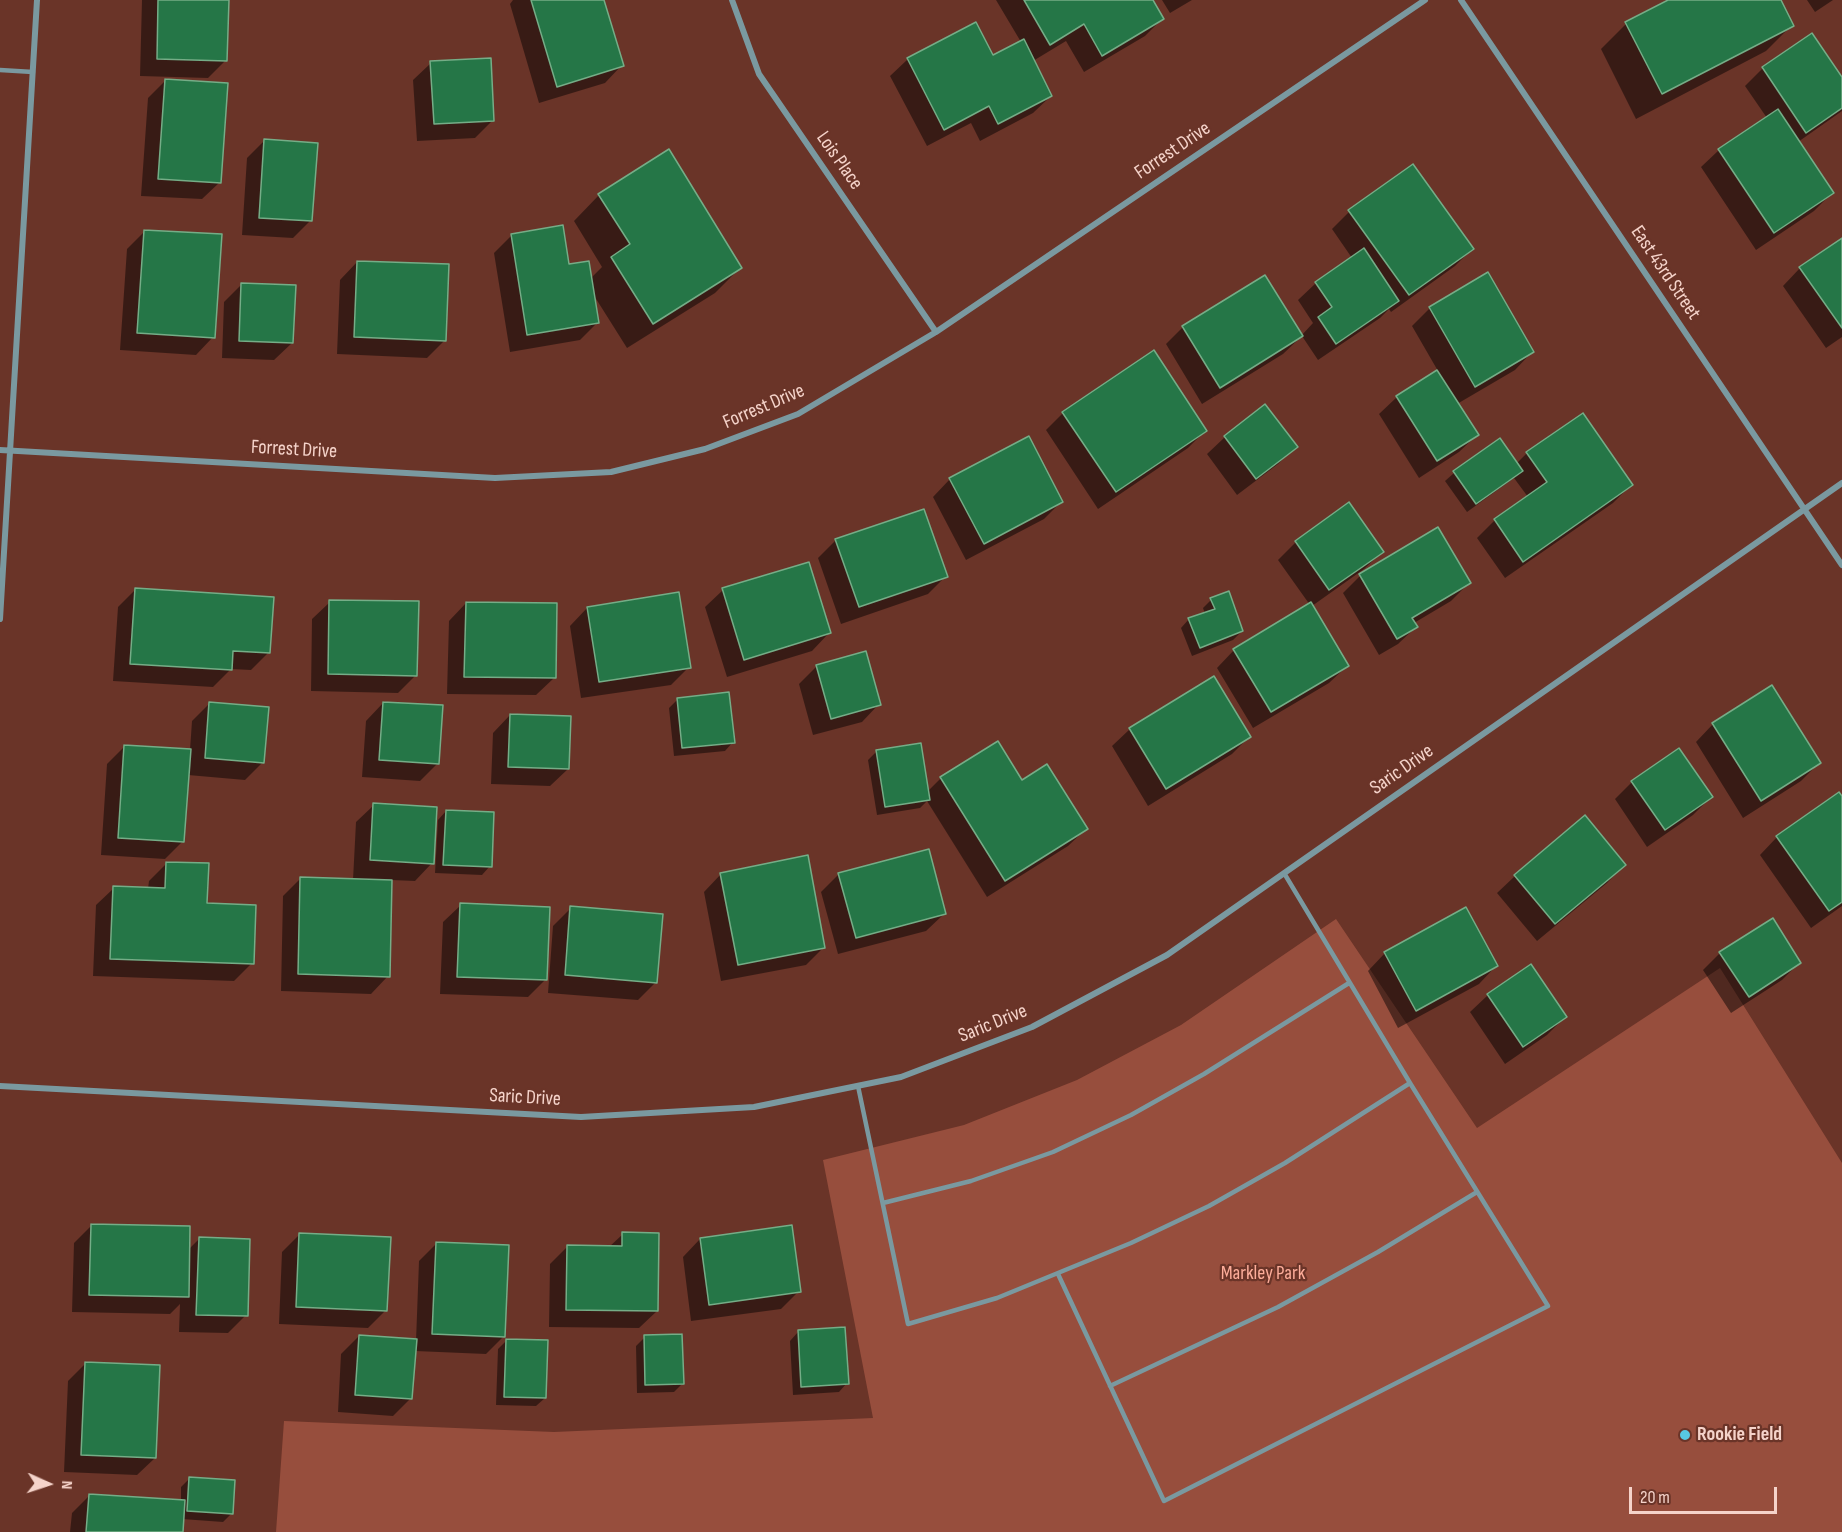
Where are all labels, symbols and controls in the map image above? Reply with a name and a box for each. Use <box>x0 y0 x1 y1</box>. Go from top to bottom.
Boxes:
street label: Forrest Drive <box>1131 117 1215 185</box>
street label: Lois Place <box>810 127 868 195</box>
street label: East 43rd Street <box>1625 221 1705 325</box>
street label: Forrest Drive <box>720 379 808 435</box>
street label: Forrest Drive <box>250 436 338 464</box>
street label: Saric Drive <box>1366 740 1438 800</box>
street label: Saric Drive <box>955 999 1031 1049</box>
street label: Saric Drive <box>489 1084 561 1112</box>
park label: Markley Park <box>1221 1262 1305 1286</box>
place label: Rookie Field <box>1697 1423 1782 1447</box>
marker: Rookie Field <box>1678 1428 1692 1442</box>
north arrow <box>18 1454 78 1514</box>
scale bar <box>1632 1475 1780 1513</box>
text: N <box>57 1480 76 1490</box>
text: 20 m <box>1640 1487 1670 1508</box>

